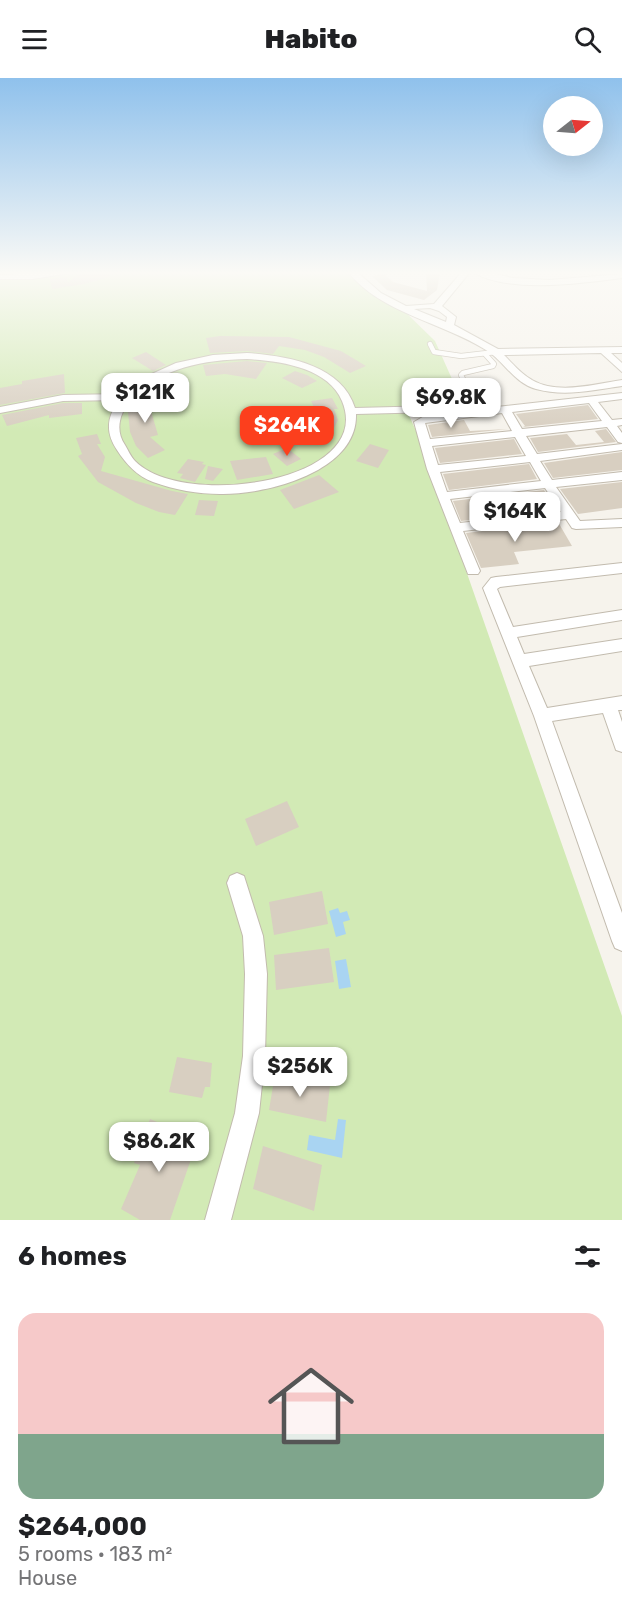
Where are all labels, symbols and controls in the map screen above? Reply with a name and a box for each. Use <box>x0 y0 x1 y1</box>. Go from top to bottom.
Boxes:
icon: menu <box>18 23 51 56</box>
text: Habito <box>265 23 357 55</box>
icon: search <box>571 23 604 56</box>
north arrow <box>543 96 603 156</box>
map controls <box>543 96 603 156</box>
pin: $121K <box>103 373 187 424</box>
pin: $69.8K <box>402 378 500 429</box>
text: $121K <box>115 380 175 404</box>
text: $69.8K <box>416 385 486 409</box>
pin: $264K <box>245 406 329 457</box>
text: $264K <box>254 413 320 437</box>
pin: $164K <box>473 492 557 543</box>
text: $164K <box>483 499 547 523</box>
pin: $256K <box>258 1047 342 1098</box>
text: $256K <box>267 1054 333 1078</box>
pin: $86.2K <box>110 1122 208 1173</box>
text: $86.2K <box>123 1129 195 1153</box>
icon: filters <box>571 1240 604 1273</box>
text: 6 homes <box>18 1241 127 1272</box>
icon: home <box>257 1352 365 1460</box>
text: $264,000 <box>18 1511 147 1542</box>
text: 5 rooms · 183 m² <box>18 1542 172 1566</box>
text: House <box>18 1566 77 1590</box>

